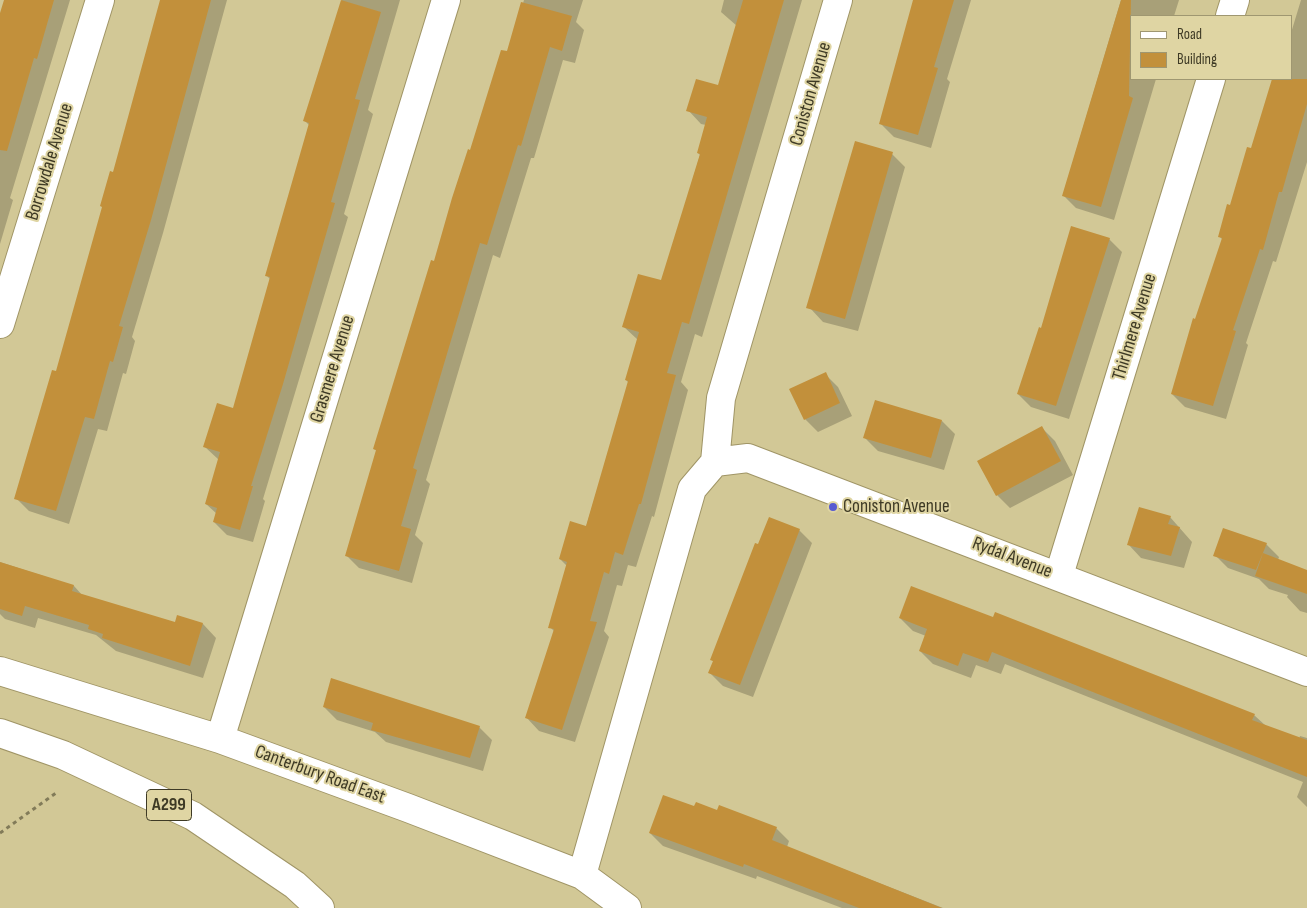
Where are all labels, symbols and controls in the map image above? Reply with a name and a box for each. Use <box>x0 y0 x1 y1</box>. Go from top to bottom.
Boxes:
legend <box>1130 15 1292 80</box>
text: Road <box>1177 25 1202 44</box>
street label: Coniston Avenue <box>785 40 837 148</box>
text: Building <box>1177 50 1217 69</box>
street label: Borrowdale Avenue <box>21 101 79 223</box>
street label: Thirlmere Avenue <box>1108 271 1162 383</box>
street label: Grasmere Avenue <box>306 313 360 425</box>
place label: Coniston Avenue <box>843 496 950 518</box>
marker: Coniston Avenue <box>827 501 839 513</box>
street label: Rydal Avenue <box>969 532 1055 584</box>
street label: Canterbury Road East <box>252 741 388 809</box>
road number: A299 <box>146 790 192 820</box>

